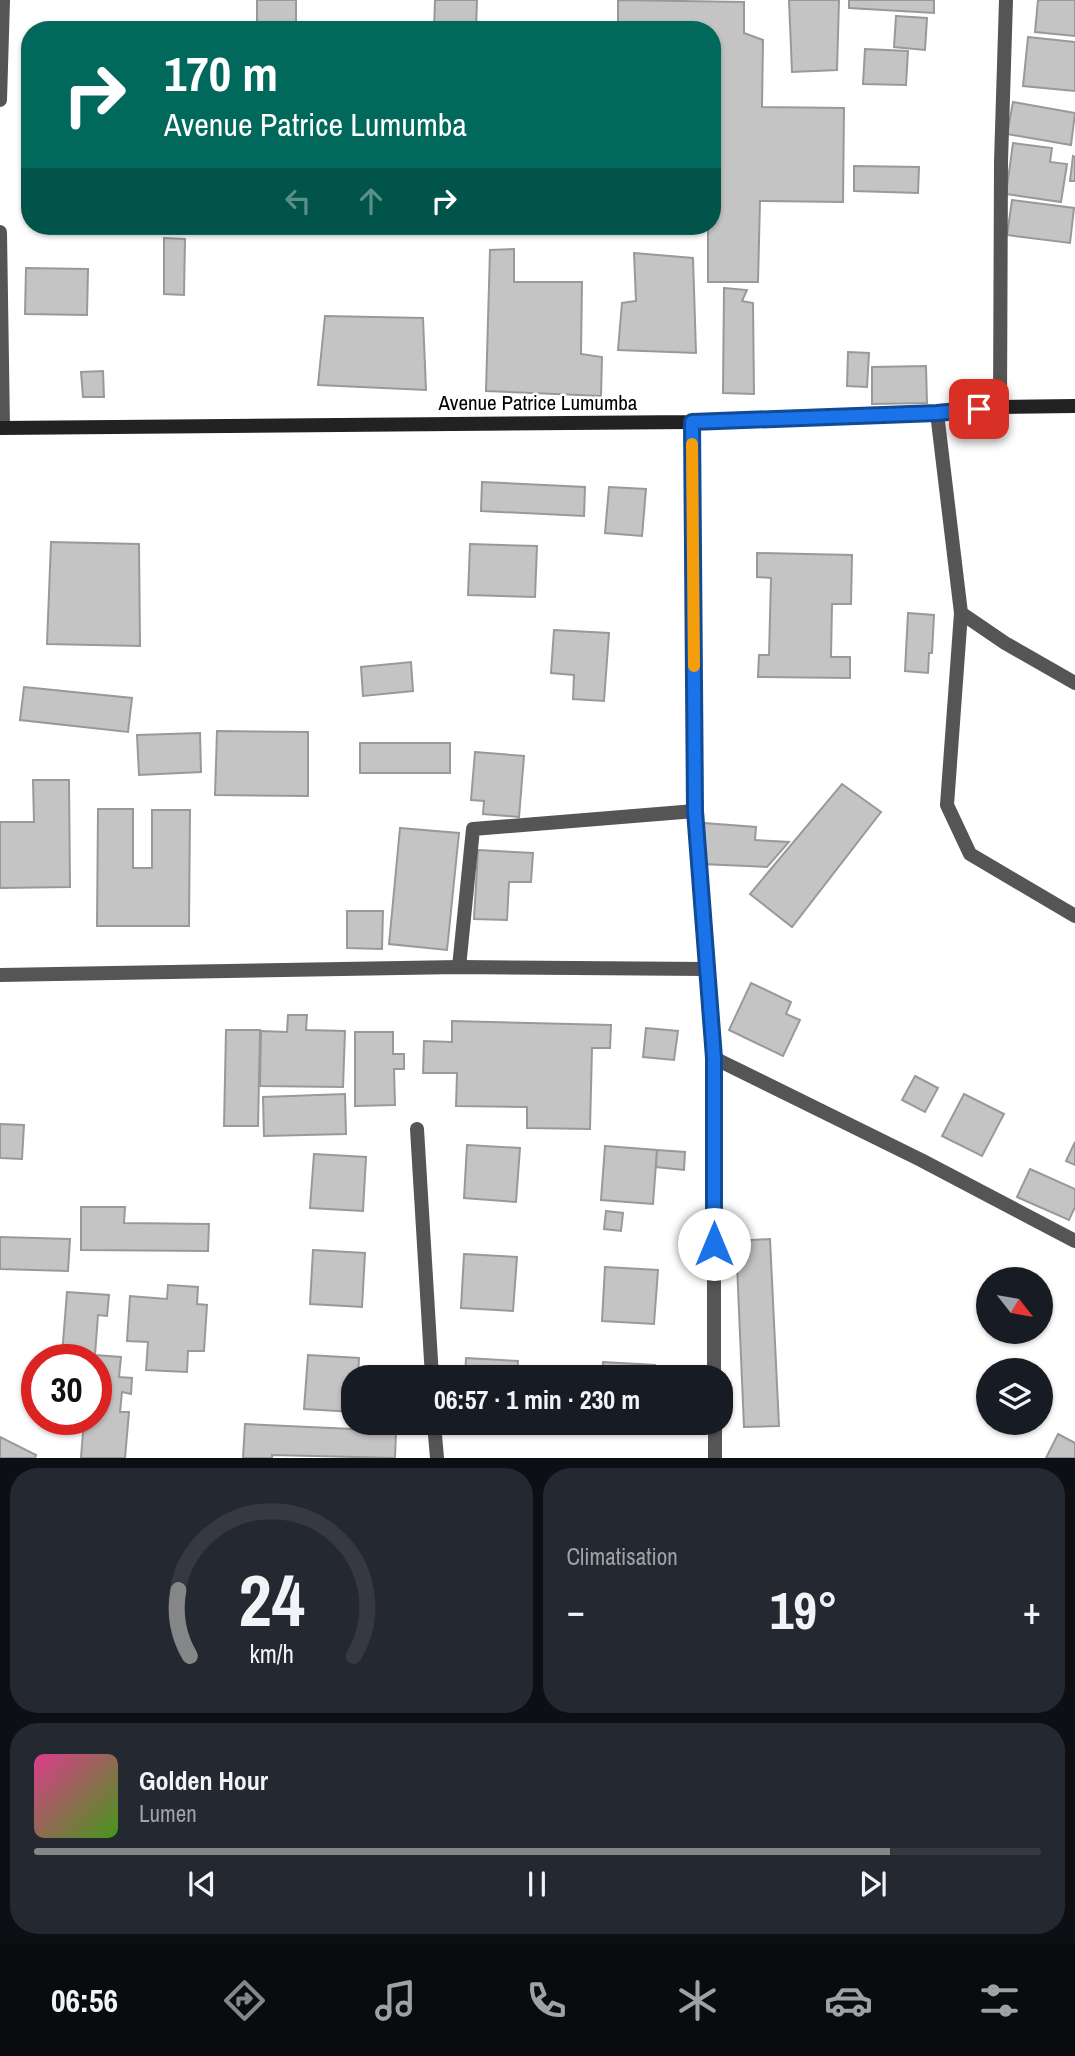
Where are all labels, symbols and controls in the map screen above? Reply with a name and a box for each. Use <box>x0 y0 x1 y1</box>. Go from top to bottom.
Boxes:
text: 170 m <box>164 40 278 106</box>
icon: right <box>49 49 140 140</box>
text: Avenue Patrice Lumumba <box>164 103 467 146</box>
icon: left <box>279 182 317 220</box>
icon: ahead <box>352 182 390 220</box>
icon: right <box>425 182 463 220</box>
pin <box>949 379 1009 439</box>
street label: Avenue Patrice Lumumba <box>438 388 638 417</box>
icon: arrive <box>960 390 998 428</box>
position arrow <box>677 1207 751 1281</box>
north arrow <box>976 1267 1054 1344</box>
map controls <box>976 1267 1053 1435</box>
speed limit sign: 30 <box>21 1344 112 1435</box>
button: layers <box>976 1358 1053 1435</box>
text: 06:57 · 1 min · 230 m <box>434 1382 640 1417</box>
text: Climatisation <box>567 1541 678 1572</box>
text: 24 <box>238 1552 304 1650</box>
text: 19° <box>770 1575 838 1645</box>
text: − <box>567 1585 585 1636</box>
text: + <box>1023 1585 1041 1636</box>
text: km/h <box>249 1637 293 1671</box>
text: Golden Hour <box>139 1763 268 1798</box>
text: Lumen <box>139 1798 197 1829</box>
icon: previous <box>183 1865 221 1903</box>
icon: pause <box>518 1865 556 1903</box>
icon: next <box>854 1865 892 1903</box>
icon: directions <box>220 1976 269 2025</box>
icon: music <box>371 1976 420 2025</box>
icon: phone <box>522 1976 571 2025</box>
icon: climate <box>673 1976 722 2025</box>
icon: car <box>824 1976 873 2025</box>
icon: filters <box>975 1976 1024 2025</box>
text: 06:56 <box>51 1979 118 2022</box>

